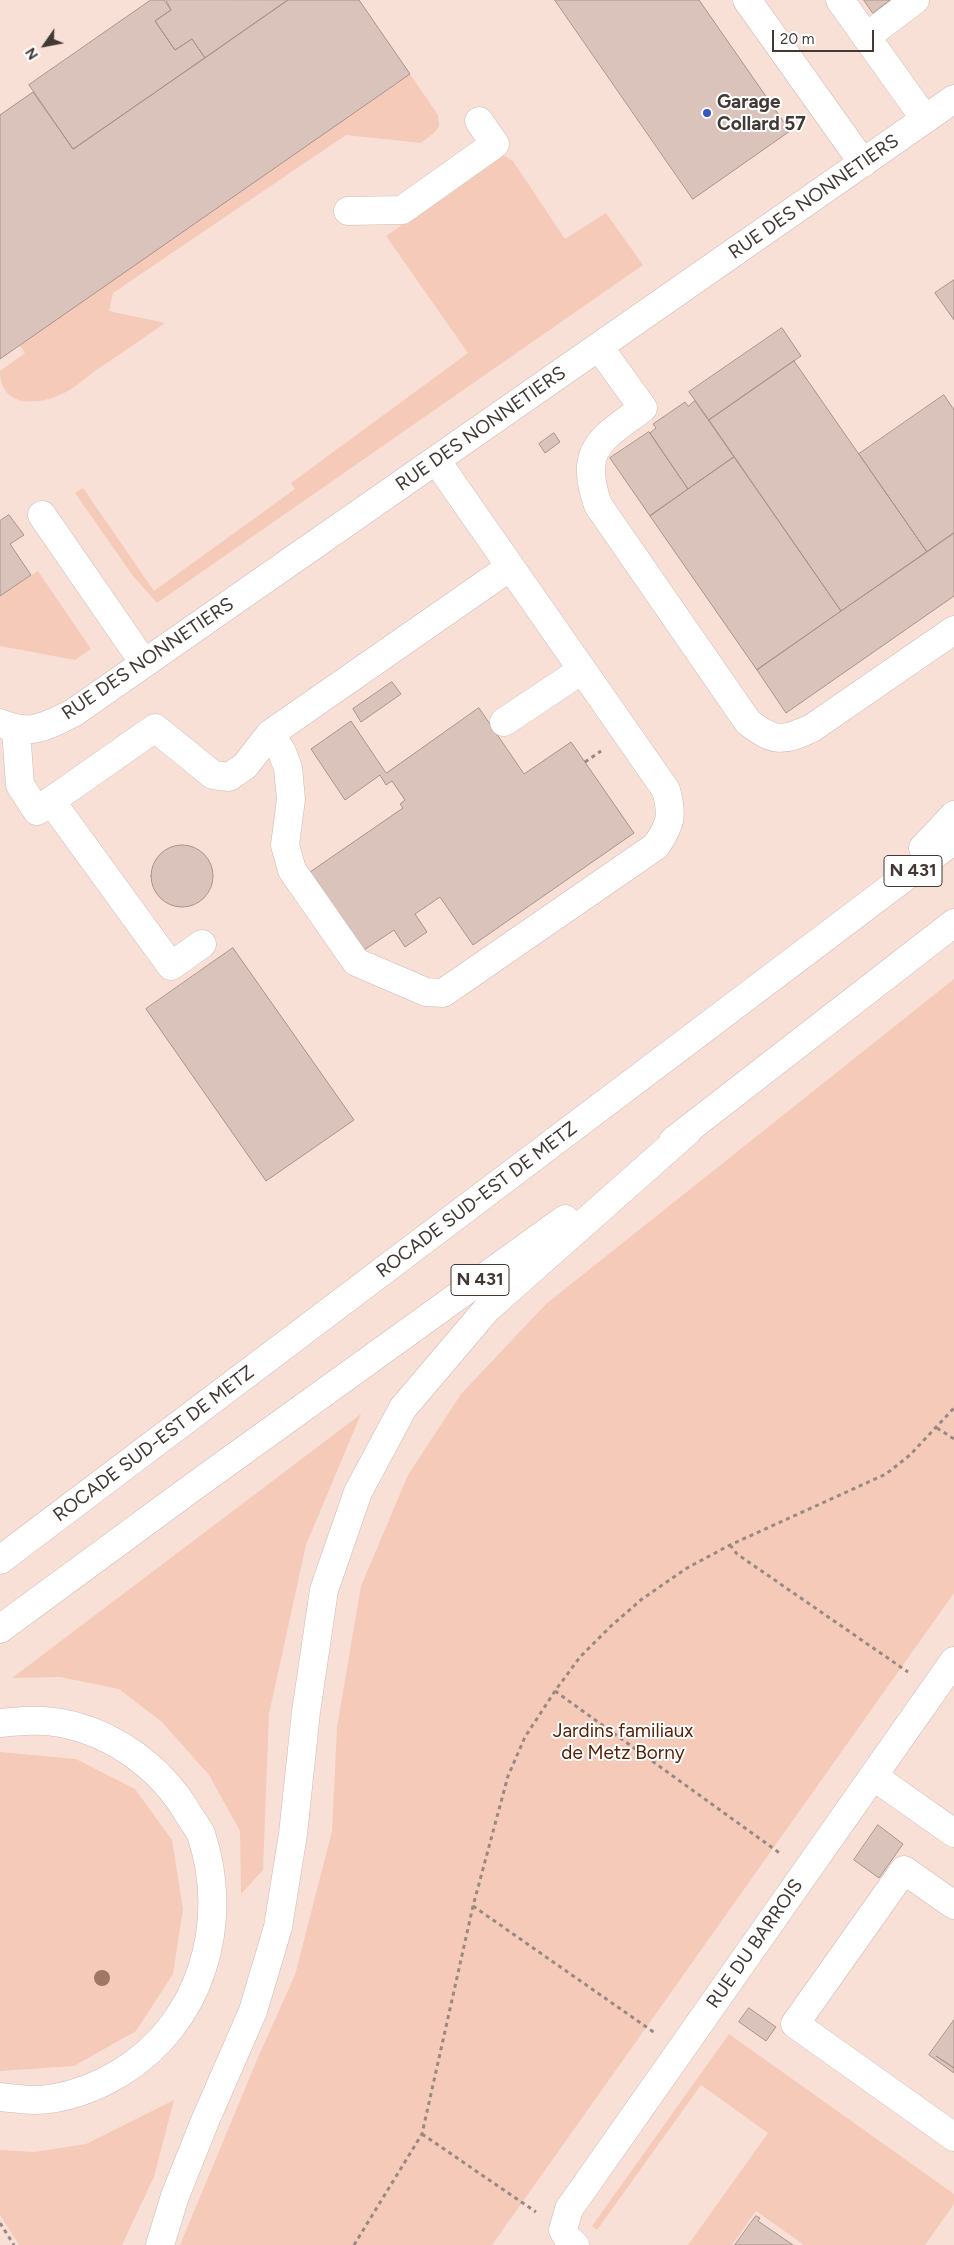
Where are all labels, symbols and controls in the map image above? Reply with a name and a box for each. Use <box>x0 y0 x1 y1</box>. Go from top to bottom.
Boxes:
north arrow <box>20 20 70 70</box>
scale bar <box>774 20 876 52</box>
text: 20 m <box>780 30 814 48</box>
text: N <box>22 44 42 63</box>
place label: Garage Collard 57 <box>717 91 806 135</box>
marker: Garage Collard 57 <box>701 107 713 119</box>
street label: RUE DES NONNETIERS <box>725 130 903 264</box>
street label: RUE DES NONNETIERS <box>392 362 570 496</box>
street label: RUE DES NONNETIERS <box>58 593 238 725</box>
road number: N 431 <box>884 856 942 886</box>
street label: ROCADE SUD-EST DE METZ <box>372 1117 582 1283</box>
road number: N 431 <box>451 1264 509 1296</box>
street label: ROCADE SUD-EST DE METZ <box>49 1361 259 1527</box>
park label: Jardins familiaux de Metz Borny <box>553 1720 693 1764</box>
street label: RUE DU BARROIS <box>702 1875 808 2013</box>

